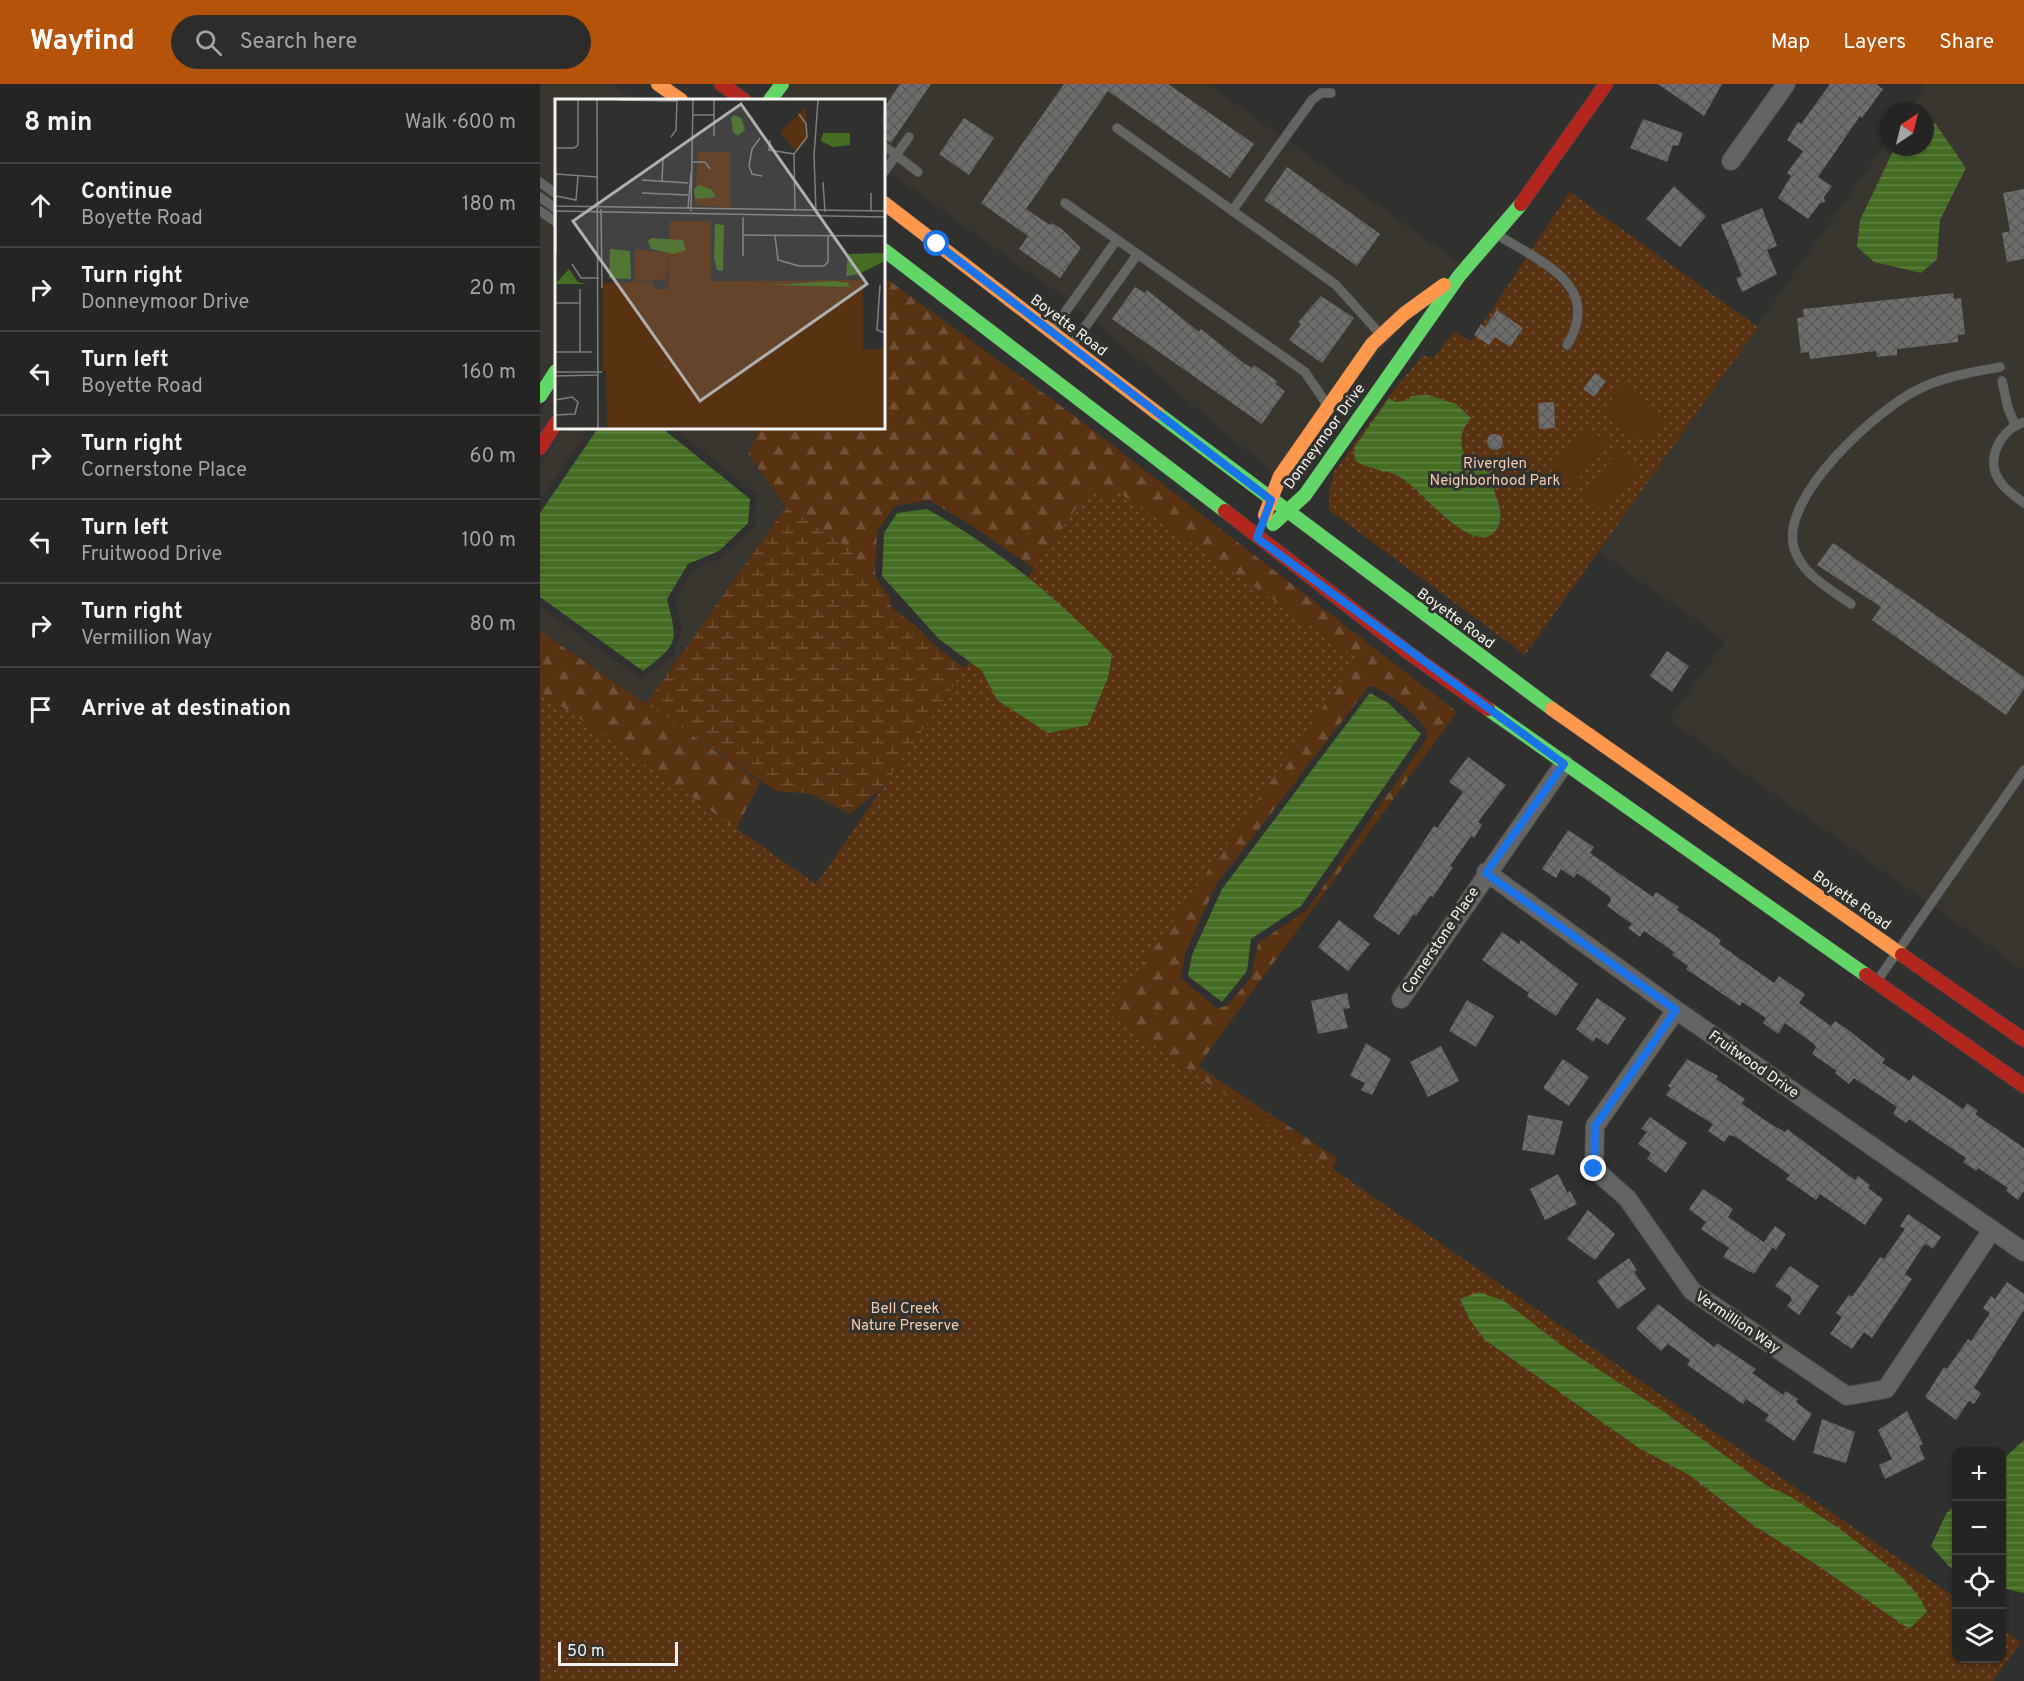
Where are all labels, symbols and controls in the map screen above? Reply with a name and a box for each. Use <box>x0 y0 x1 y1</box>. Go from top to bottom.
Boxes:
search box <box>171 15 591 69</box>
text: Wayfind <box>30 24 135 60</box>
icon: search <box>192 26 225 59</box>
text: Search here <box>240 29 357 56</box>
text: Map <box>1771 29 1810 56</box>
text: Layers <box>1843 29 1906 56</box>
text: Share <box>1939 29 1994 56</box>
inset map <box>555 99 885 429</box>
north arrow <box>1880 102 1934 156</box>
text: 8 min <box>24 107 92 140</box>
text: Walk · 600 m <box>405 110 516 136</box>
text: Continue <box>81 179 172 206</box>
icon: ahead <box>24 189 57 222</box>
text: 180 m <box>462 192 516 218</box>
text: Boyette Road <box>81 206 203 232</box>
route start <box>923 230 949 256</box>
text: Turn right <box>81 263 183 290</box>
icon: right <box>24 273 57 306</box>
text: 20 m <box>469 276 516 302</box>
text: Donneymoor Drive <box>81 290 249 316</box>
street label: Boyette Road <box>1026 291 1110 361</box>
text: Turn left <box>81 347 169 374</box>
icon: left <box>24 357 57 390</box>
text: 160 m <box>462 360 516 386</box>
text: Boyette Road <box>81 374 203 400</box>
street label: Donneymoor Drive <box>1280 380 1370 494</box>
text: Turn right <box>81 431 183 458</box>
icon: right <box>24 441 57 474</box>
text: 60 m <box>470 444 516 470</box>
park label: Riverglen Neighborhood Park <box>1430 455 1561 491</box>
text: Cornerstone Place <box>81 458 247 484</box>
text: Turn left <box>81 515 169 542</box>
icon: left <box>24 525 57 558</box>
text: 100 m <box>461 528 516 554</box>
text: Fruitwood Drive <box>81 542 222 568</box>
street label: Boyette Road <box>1413 585 1498 654</box>
text: Turn right <box>81 599 183 626</box>
icon: right <box>24 609 57 642</box>
text: 80 m <box>470 612 516 638</box>
text: Vermillion Way <box>81 626 212 652</box>
icon: arrive <box>24 693 57 726</box>
text: Arrive at destination <box>81 696 291 723</box>
street label: Boyette Road <box>1808 867 1894 935</box>
street label: Cornerstone Place <box>1399 884 1484 998</box>
street label: Fruitwood Drive <box>1704 1027 1802 1103</box>
route end <box>1580 1155 1606 1181</box>
street label: Vermillion Way <box>1691 1288 1783 1359</box>
park label: Bell Creek Nature Preserve <box>851 1300 959 1336</box>
map controls <box>1952 1447 2006 1663</box>
button: + <box>1952 1447 2006 1501</box>
button: − <box>1952 1501 2006 1555</box>
button: locate <box>1952 1555 2006 1609</box>
button: layers <box>1952 1609 2006 1663</box>
scale bar <box>558 1639 678 1666</box>
text: 50 m <box>567 1642 605 1662</box>

